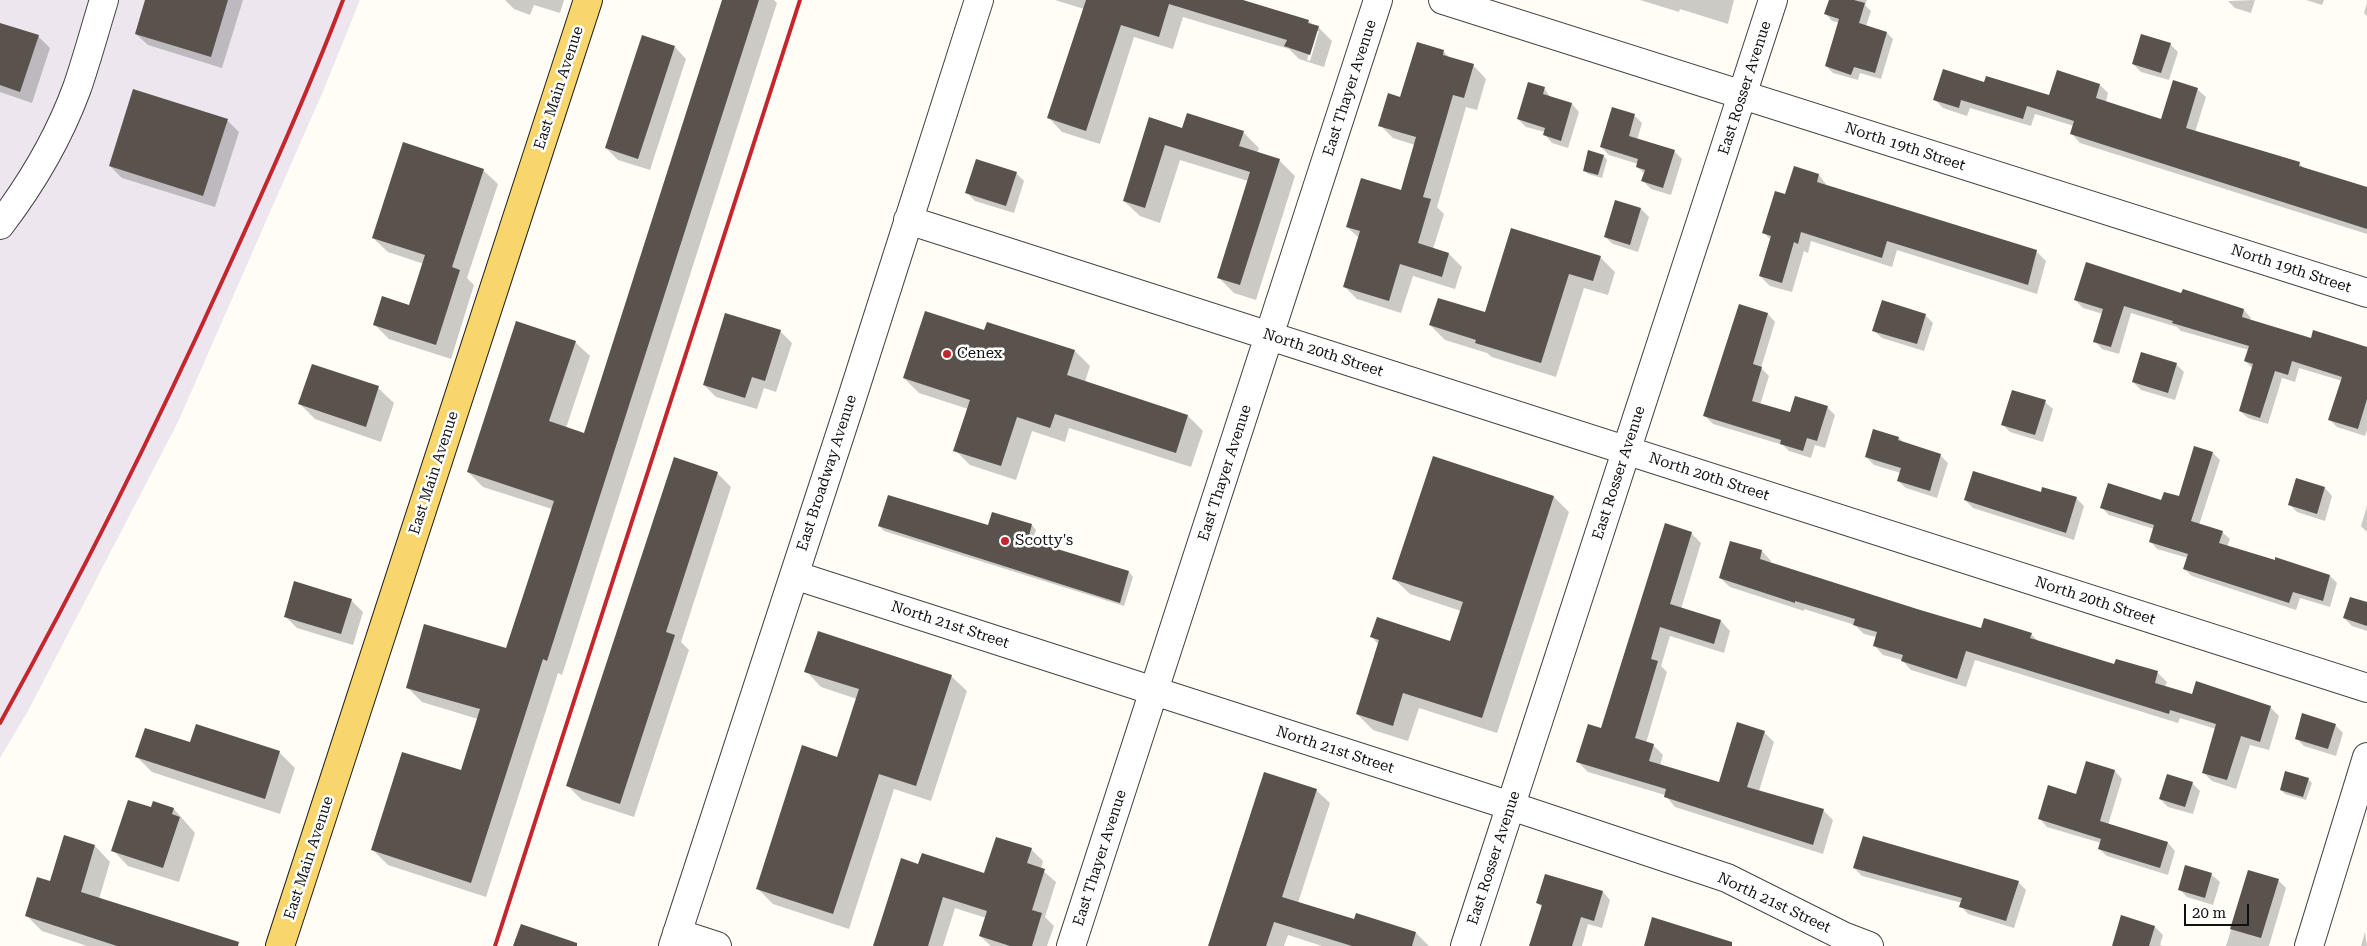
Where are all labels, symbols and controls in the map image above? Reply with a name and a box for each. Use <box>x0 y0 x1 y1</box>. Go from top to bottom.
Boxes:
street label: East Thayer Avenue <box>1319 18 1381 158</box>
street label: East Rosser Avenue <box>1715 19 1775 157</box>
street label: East Main Avenue <box>531 24 587 152</box>
street label: North 19th Street <box>1843 119 1967 175</box>
street label: North 19th Street <box>2229 241 2353 297</box>
street label: North 20th Street <box>1261 325 1385 381</box>
place label: Cenex <box>957 345 1002 363</box>
marker: Cenex <box>941 348 953 360</box>
street label: East Broadway Avenue <box>793 393 861 553</box>
street label: East Thayer Avenue <box>1194 403 1256 543</box>
street label: East Rosser Avenue <box>1589 404 1649 542</box>
street label: East Main Avenue <box>406 409 462 537</box>
street label: North 20th Street <box>1647 449 1771 505</box>
place label: Scotty's <box>1015 532 1073 550</box>
marker: Scotty's <box>999 535 1011 547</box>
street label: North 20th Street <box>2033 573 2157 629</box>
street label: North 21st Street <box>889 597 1011 653</box>
street label: North 21st Street <box>1274 722 1396 778</box>
street label: East Thayer Avenue <box>1069 788 1131 928</box>
street label: East Rosser Avenue <box>1464 789 1524 927</box>
street label: East Main Avenue <box>281 794 337 922</box>
street label: North 21st Street <box>1715 869 1833 937</box>
scale bar <box>2187 894 2252 926</box>
text: 20 m <box>2192 904 2226 922</box>

